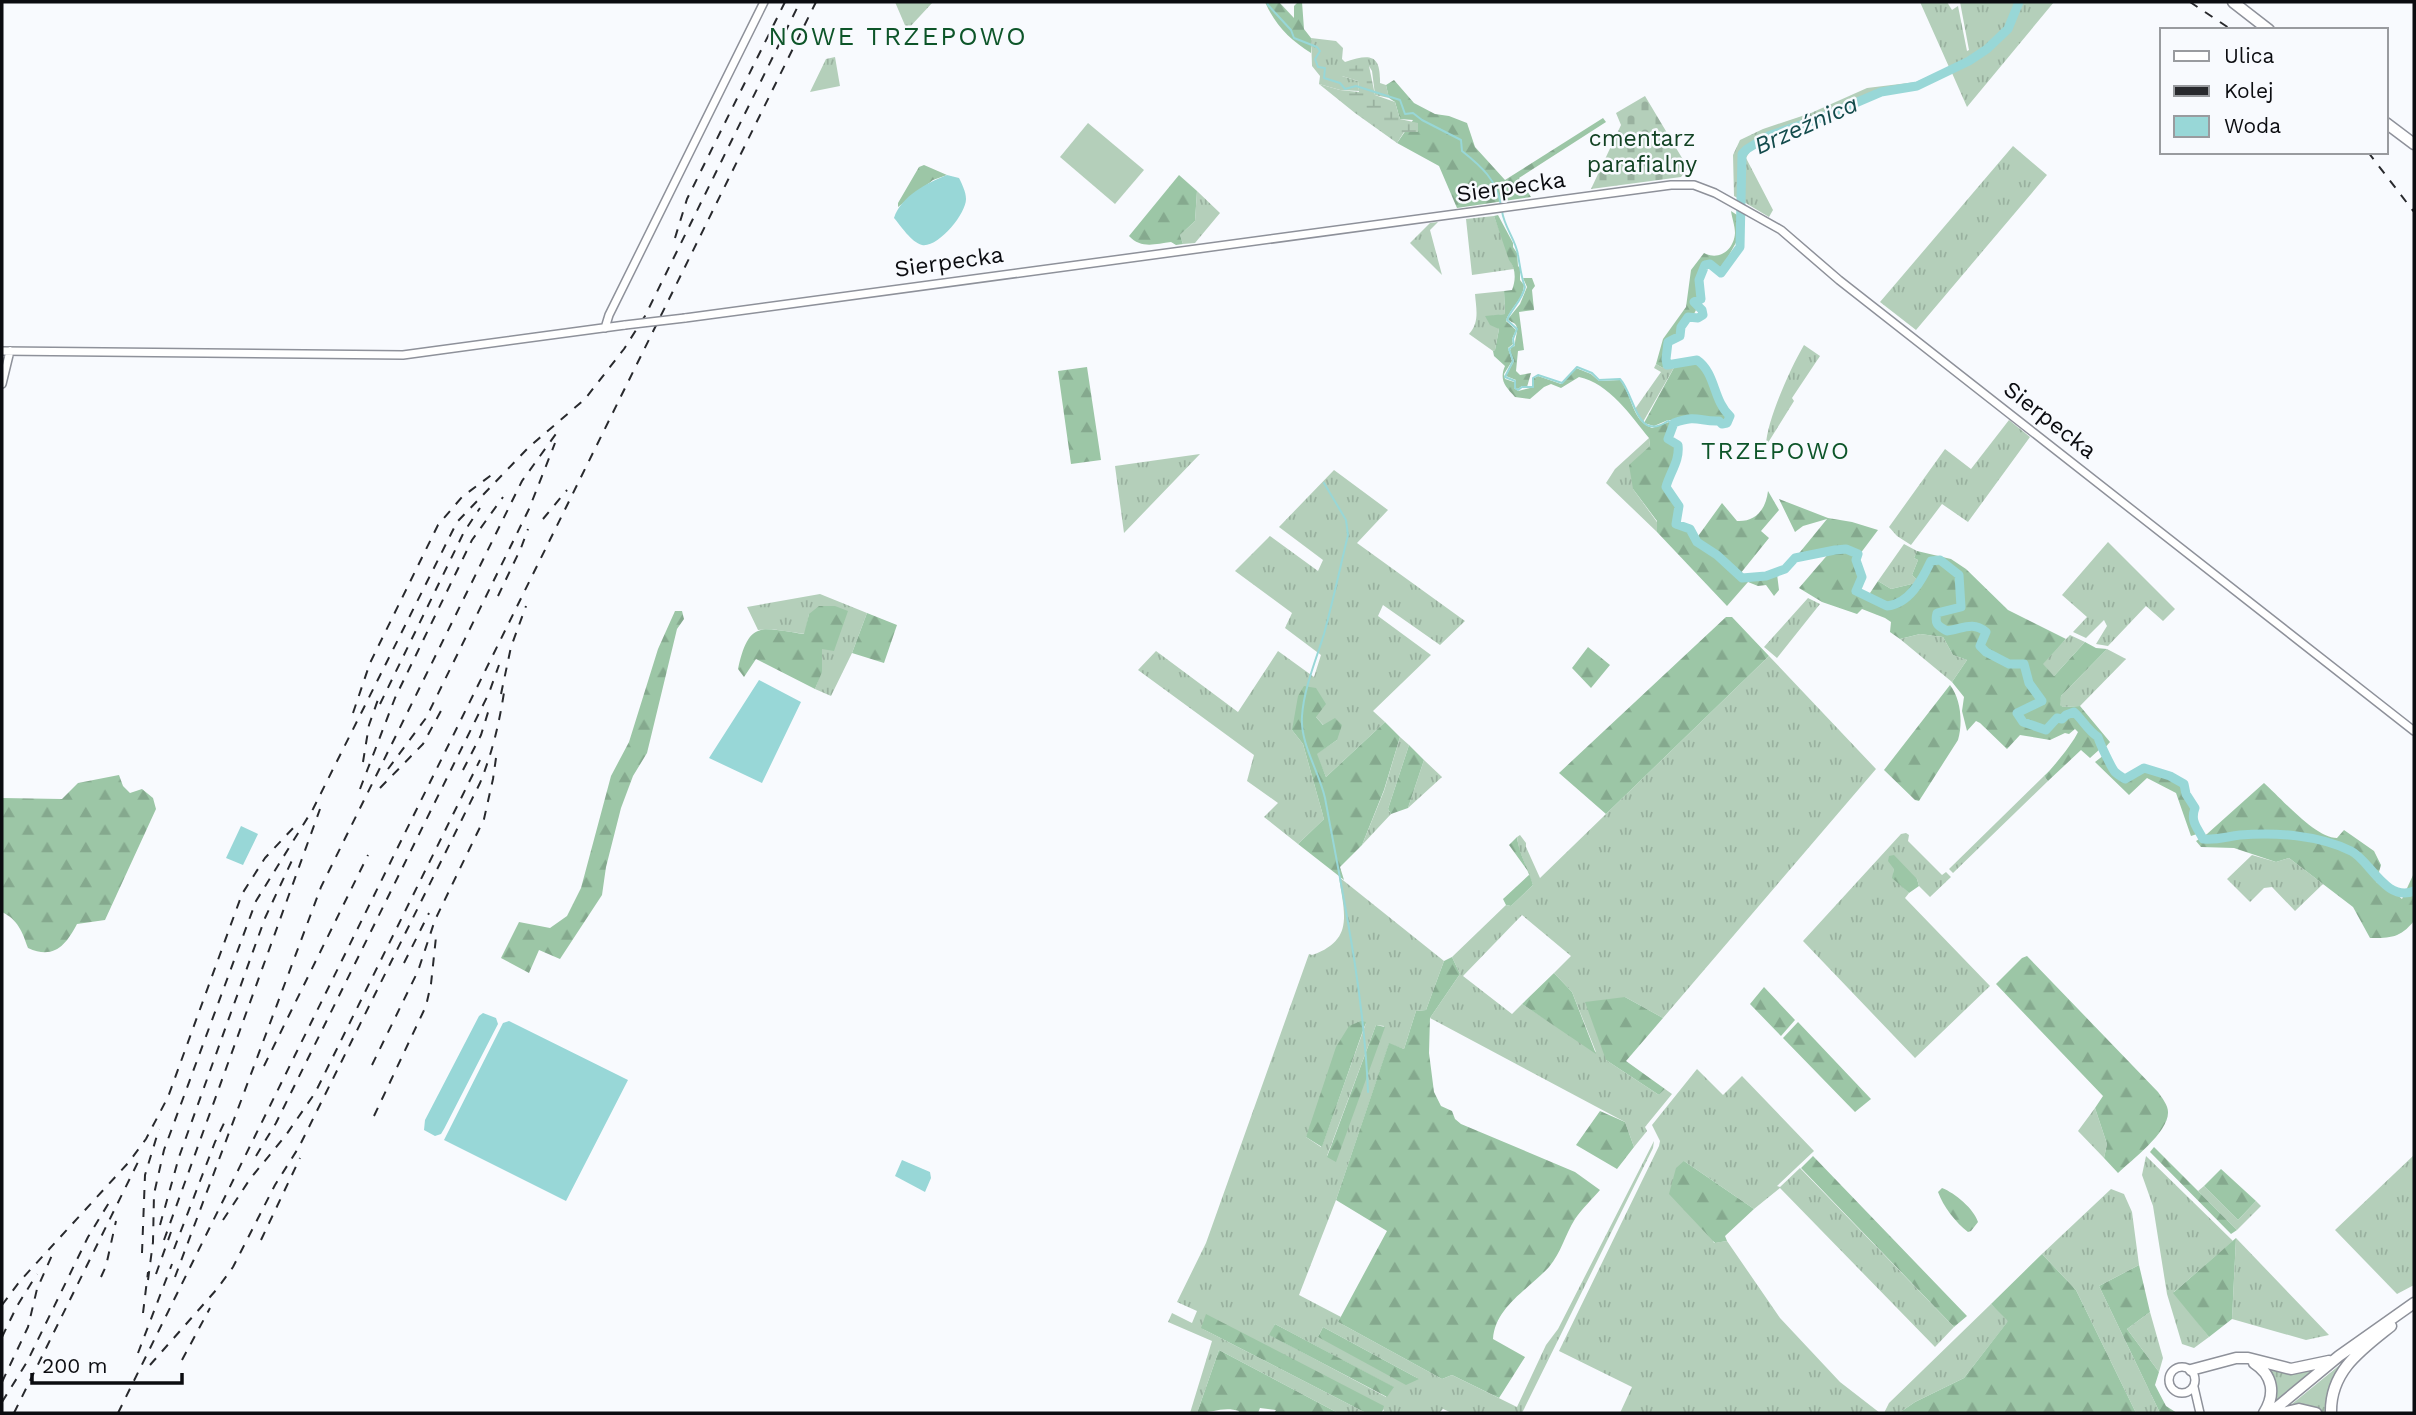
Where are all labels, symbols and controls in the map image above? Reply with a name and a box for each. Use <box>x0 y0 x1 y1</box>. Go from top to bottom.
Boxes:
district label: NOWE TRZEPOWO <box>768 21 1028 51</box>
legend <box>2160 28 2388 154</box>
text: Ulica <box>2224 43 2275 68</box>
text: Kolej <box>2224 78 2274 103</box>
water label: Brzeźnica <box>1750 90 1862 160</box>
text: Woda <box>2224 113 2281 138</box>
park label: cmentarz parafialny <box>1587 125 1697 178</box>
street label: Sierpecka <box>1455 166 1567 208</box>
street label: Sierpecka <box>893 241 1005 283</box>
street label: Sierpecka <box>1998 376 2102 464</box>
district label: TRZEPOWO <box>1701 437 1851 465</box>
scale bar <box>32 1342 182 1386</box>
text: 200 m <box>42 1353 108 1378</box>

